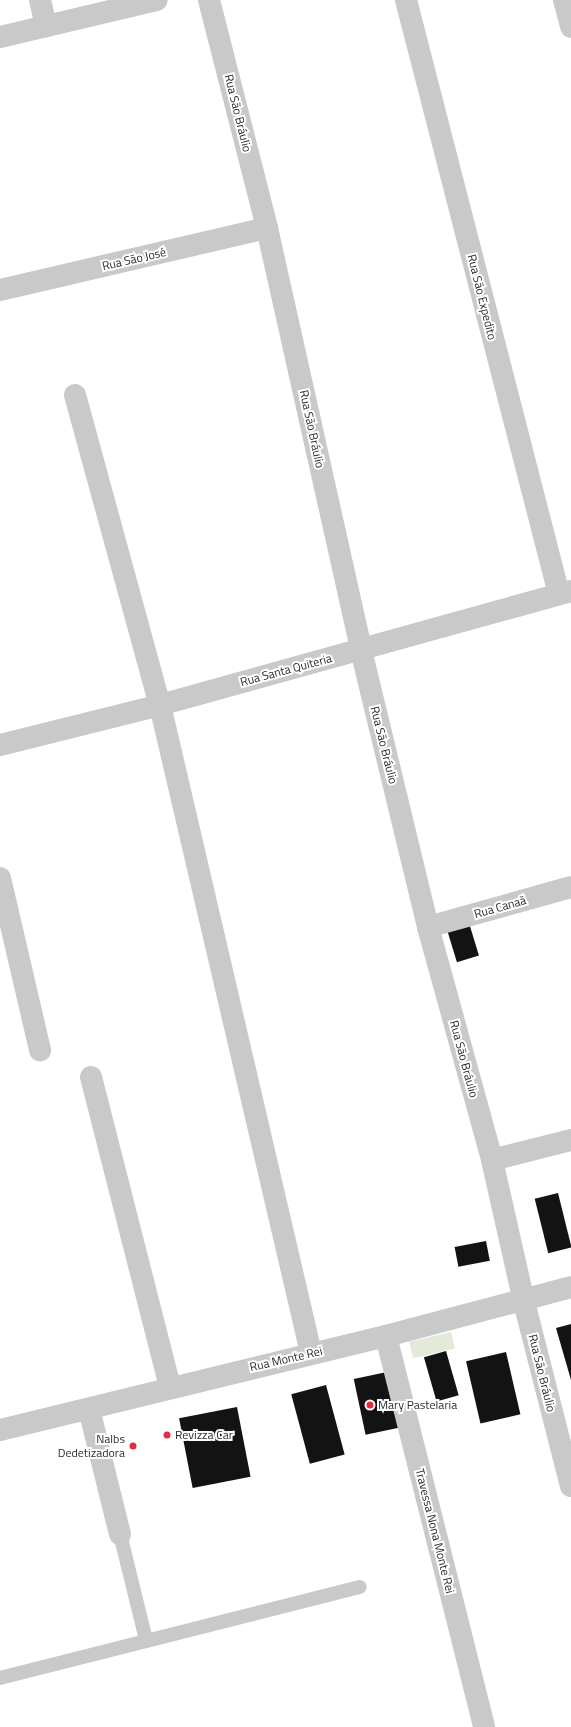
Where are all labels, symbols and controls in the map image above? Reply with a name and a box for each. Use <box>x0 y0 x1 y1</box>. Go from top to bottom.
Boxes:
street label: Rua São Bráulio <box>221 73 255 153</box>
street label: Rua São José <box>101 245 167 273</box>
street label: Rua São Expedito <box>464 253 500 341</box>
street label: Rua São Bráulio <box>297 389 327 469</box>
street label: Rua Santa Quiteria <box>239 651 333 689</box>
street label: Rua São Bráulio <box>367 705 401 785</box>
street label: Rua Canaã <box>472 893 528 921</box>
street label: Rua São Bráulio <box>447 1019 481 1099</box>
street label: Rua São Bráulio <box>525 1333 559 1413</box>
street label: Rua Monte Rei <box>248 1344 324 1374</box>
place label: Mary Pastelaria <box>378 1398 457 1412</box>
marker: Mary Pastelaria <box>365 1400 375 1410</box>
place label: Revizza Car <box>175 1428 233 1442</box>
marker: Revizza Car <box>162 1430 172 1440</box>
place label: Nalbs Dedetizadora <box>58 1432 125 1460</box>
marker: Nalbs Dedetizadora <box>128 1441 138 1451</box>
street label: Travessa Nona Monte Rei <box>413 1467 457 1595</box>

